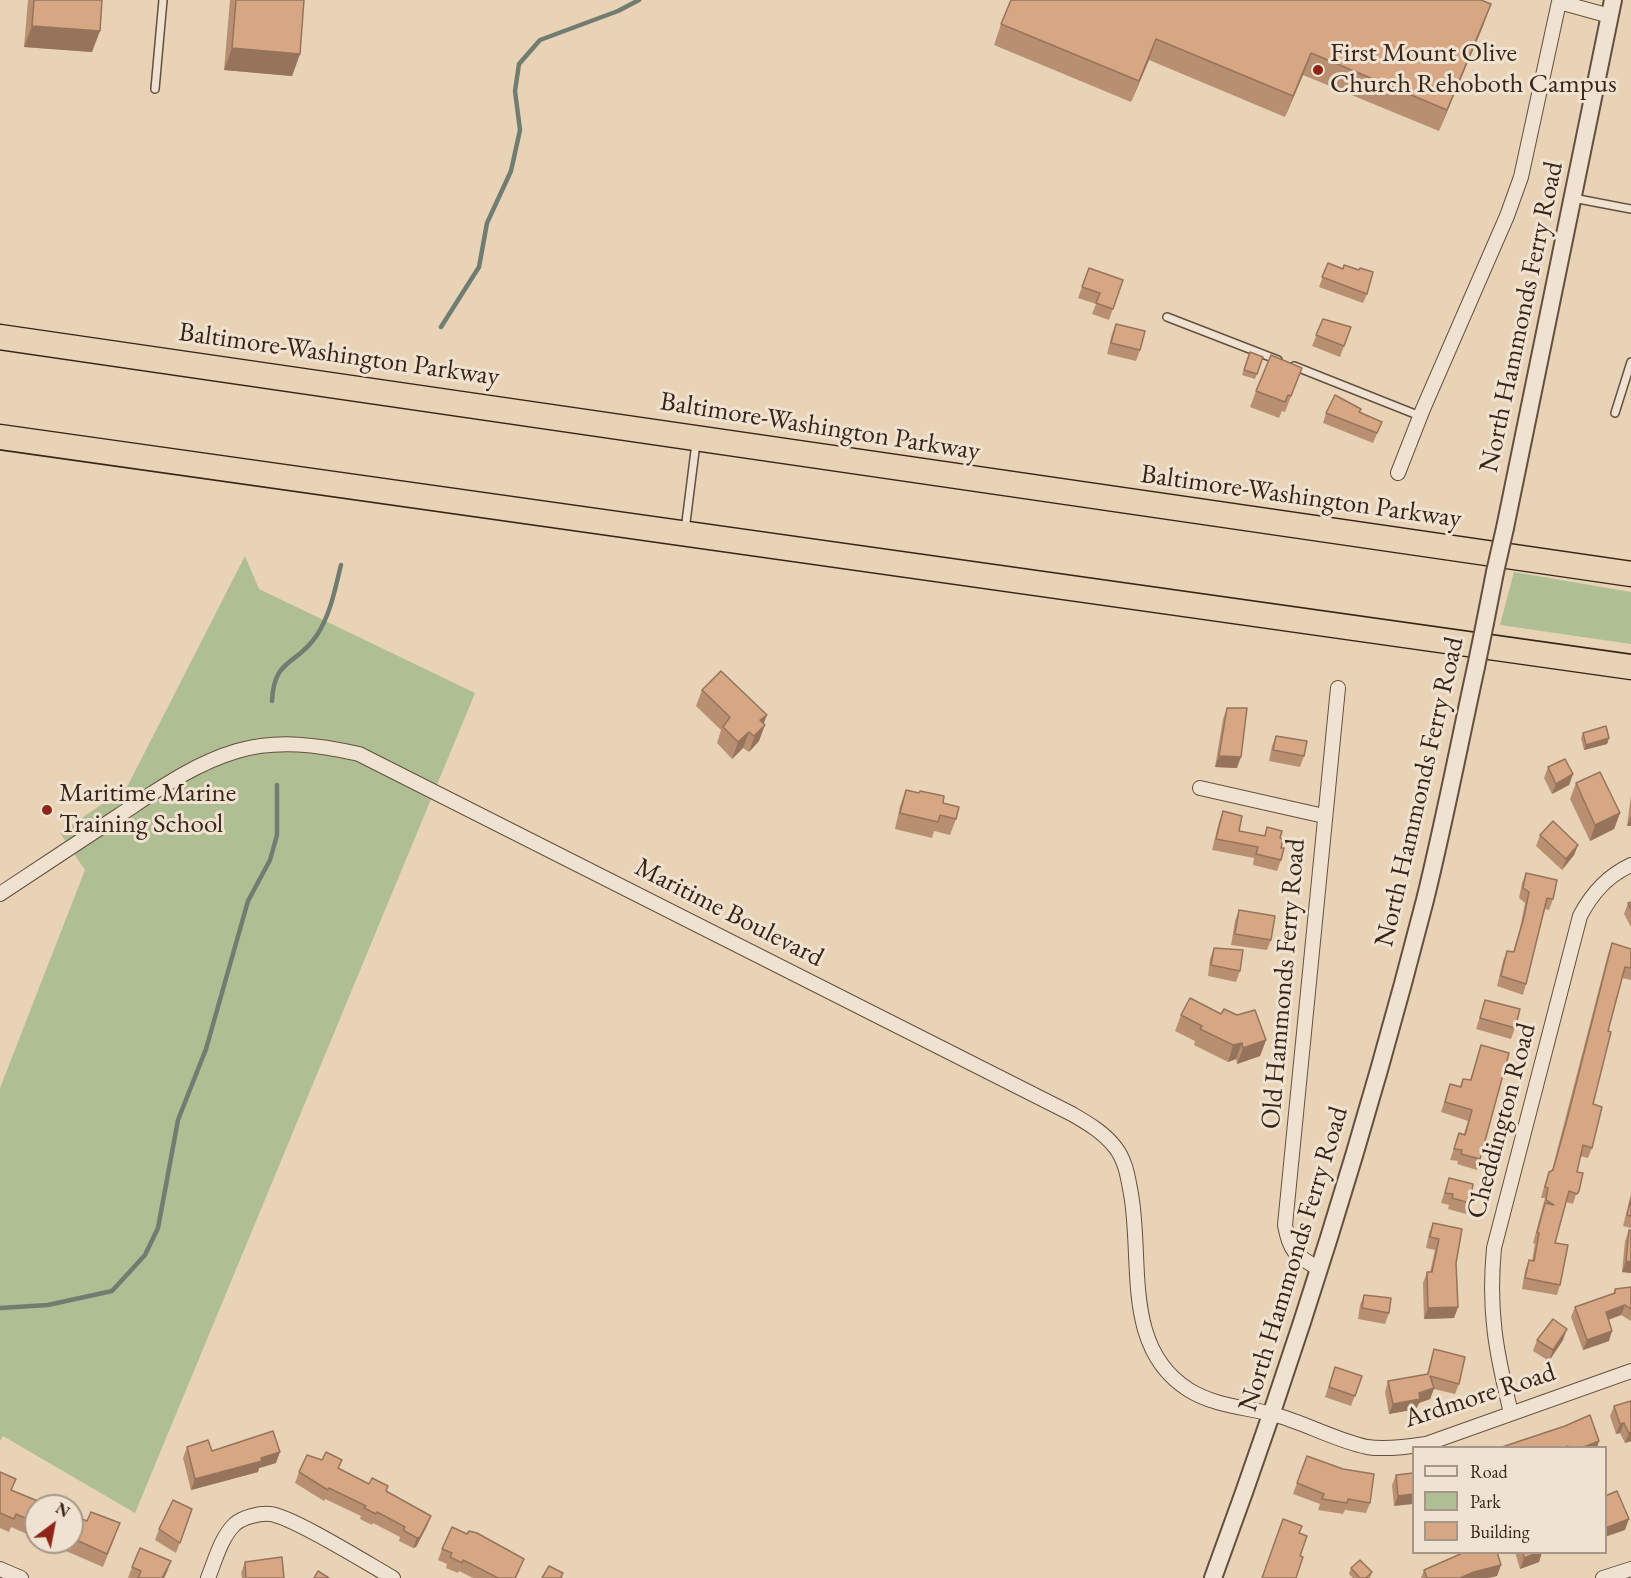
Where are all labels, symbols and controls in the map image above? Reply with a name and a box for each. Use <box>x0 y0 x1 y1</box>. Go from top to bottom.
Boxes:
place label: First Mount Olive Church Rehoboth Campus <box>1330 38 1617 101</box>
marker: First Mount Olive Church Rehoboth Campus <box>1311 63 1325 77</box>
street label: North Hammonds Ferry Road <box>1473 159 1571 475</box>
street label: Baltimore-Washington Parkway <box>177 316 501 394</box>
street label: Baltimore-Washington Parkway <box>658 386 982 468</box>
street label: Baltimore-Washington Parkway <box>1139 458 1463 536</box>
street label: North Hammonds Ferry Road <box>1369 634 1471 950</box>
place label: Maritime Marine Training School <box>59 778 236 841</box>
marker: Maritime Marine Training School <box>40 803 54 817</box>
street label: Old Hammonds Ferry Road <box>1255 837 1313 1131</box>
street label: Maritime Boulevard <box>629 851 829 975</box>
street label: Cheddington Road <box>1460 1020 1544 1222</box>
street label: North Hammonds Ferry Road <box>1232 1103 1356 1415</box>
street label: Ardmore Road <box>1400 1356 1560 1436</box>
legend <box>1412 1446 1607 1554</box>
text: Road <box>1470 1460 1508 1483</box>
text: Park <box>1470 1490 1501 1513</box>
north arrow <box>24 1494 84 1554</box>
text: N <box>52 1498 74 1522</box>
text: Building <box>1470 1520 1530 1543</box>

